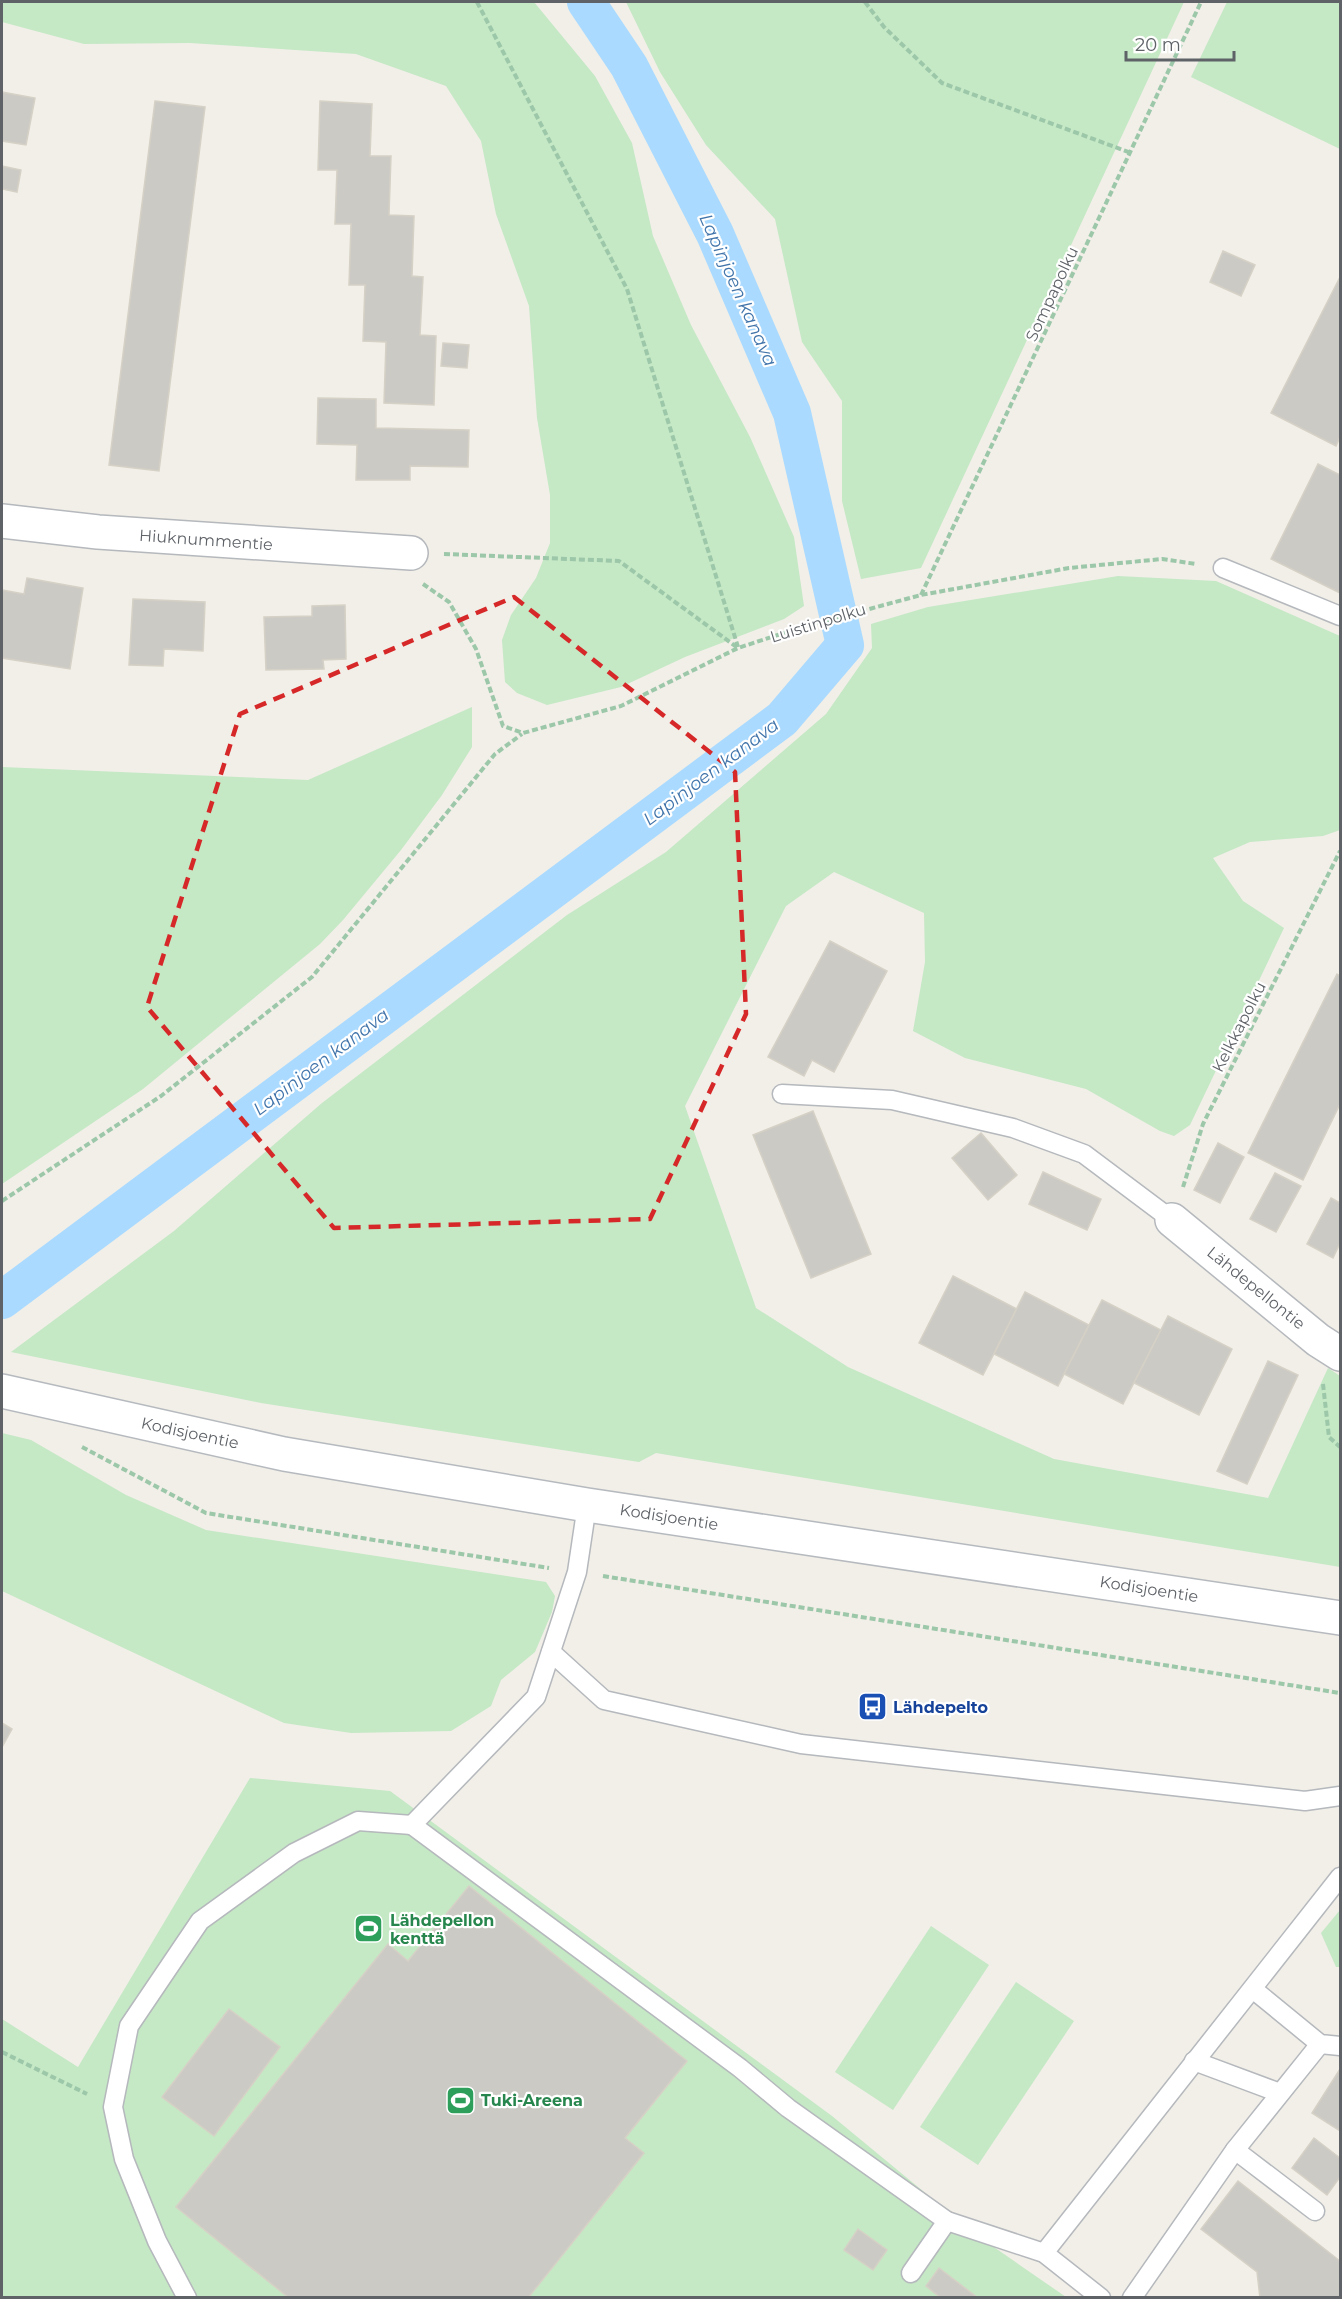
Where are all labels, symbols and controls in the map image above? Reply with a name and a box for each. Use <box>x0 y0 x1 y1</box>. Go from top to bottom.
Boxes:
scale bar <box>1126 24 1234 62</box>
text: 20 m <box>1135 34 1181 56</box>
water label: Lapinjoen kanava <box>695 210 781 370</box>
street label: Sompapolku <box>1022 244 1082 344</box>
street label: Hiuknummentie <box>139 526 273 554</box>
street label: Luistinpolku <box>768 599 868 647</box>
water label: Lapinjoen kanava <box>639 714 783 830</box>
street label: Kelkkapolku <box>1208 979 1270 1075</box>
water label: Lapinjoen kanava <box>249 1004 393 1120</box>
street label: Lähdepellontie <box>1203 1243 1309 1333</box>
street label: Kodisjoentie <box>139 1413 241 1453</box>
street label: Kodisjoentie <box>618 1500 720 1534</box>
street label: Kodisjoentie <box>1098 1572 1200 1606</box>
bus stop icon: Lähdepelto <box>856 1691 888 1723</box>
place label: Lähdepelto <box>893 1698 988 1717</box>
place label: Lähdepellon kenttä <box>390 1911 494 1948</box>
sports icon: Lähdepellon kenttä <box>353 1913 385 1945</box>
sports icon: Tuki-Areena <box>444 2084 476 2116</box>
place label: Tuki-Areena <box>481 2091 583 2110</box>

